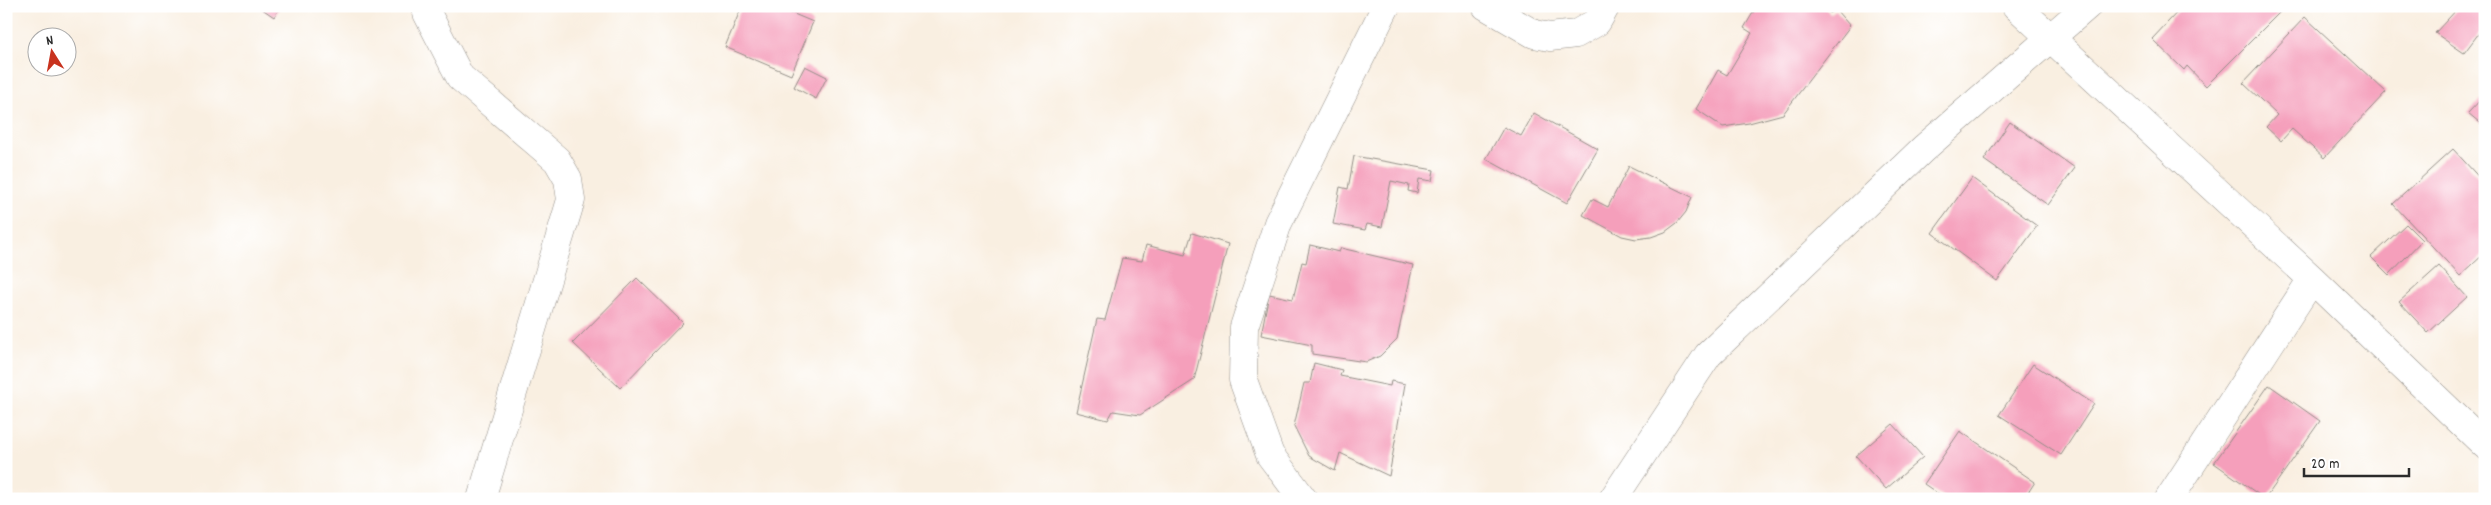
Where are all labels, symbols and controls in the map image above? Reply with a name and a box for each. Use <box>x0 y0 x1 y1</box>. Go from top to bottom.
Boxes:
north arrow <box>28 28 78 78</box>
text: N <box>45 31 55 52</box>
scale bar <box>2304 445 2408 477</box>
text: 20 m <box>2311 454 2339 476</box>

